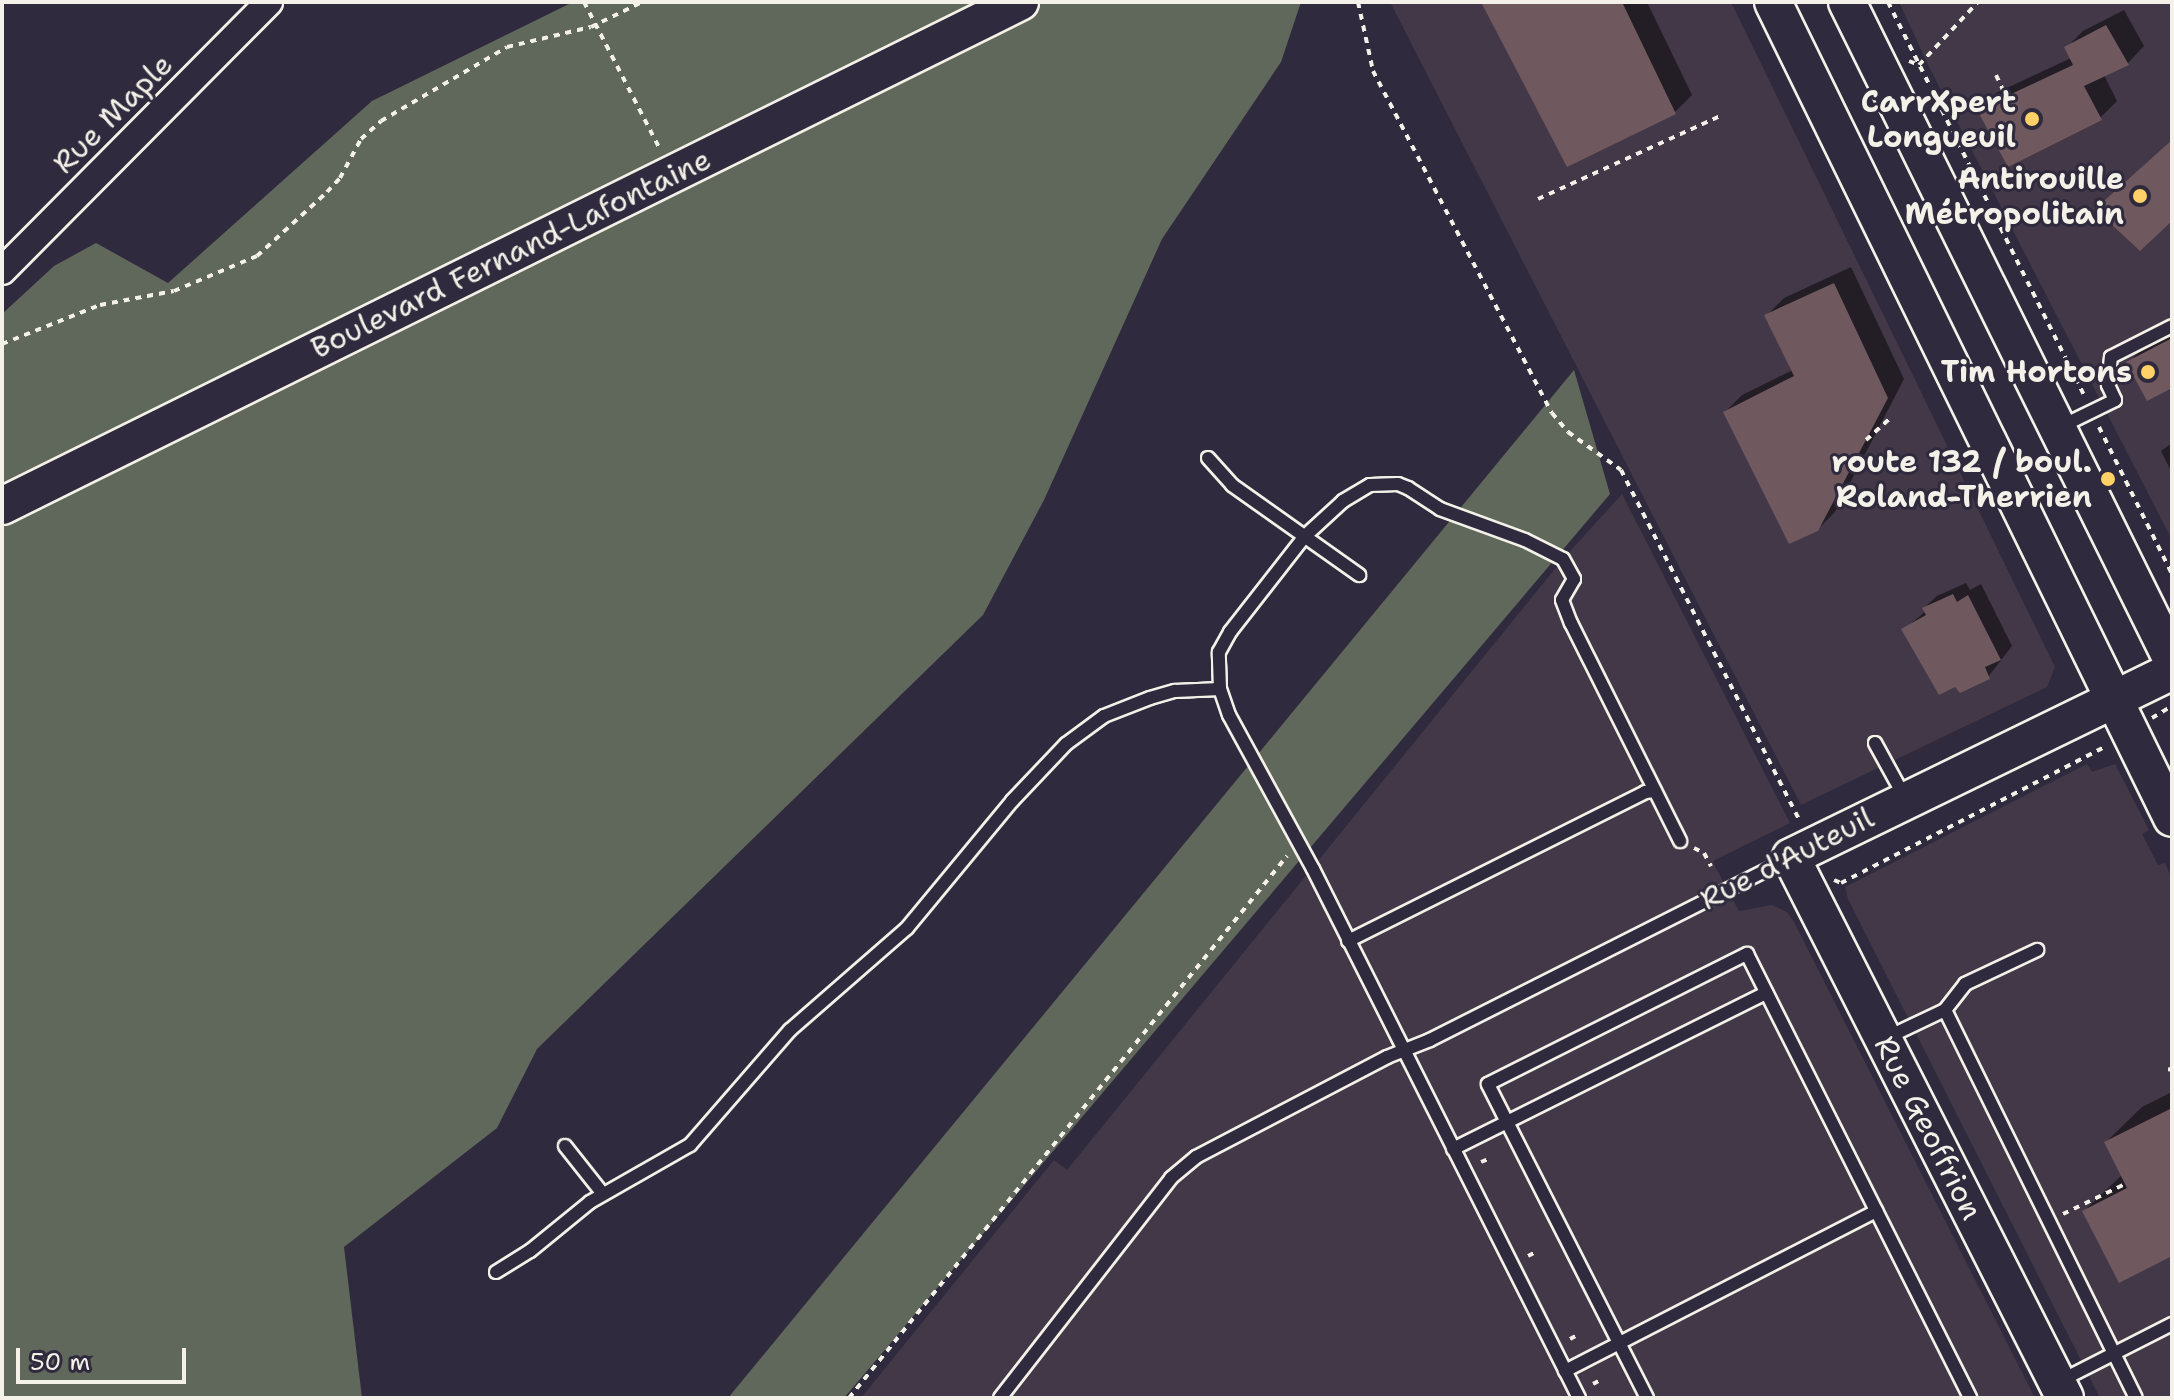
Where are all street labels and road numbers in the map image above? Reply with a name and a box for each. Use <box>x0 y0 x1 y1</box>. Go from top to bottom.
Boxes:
street label: Rue Maple <box>46 47 180 181</box>
street label: Boulevard Fernand-Lafontaine <box>305 141 717 367</box>
street label: Rue d'Auteuil <box>1694 800 1880 918</box>
street label: Rue Geoffrion <box>1866 1030 1990 1226</box>

